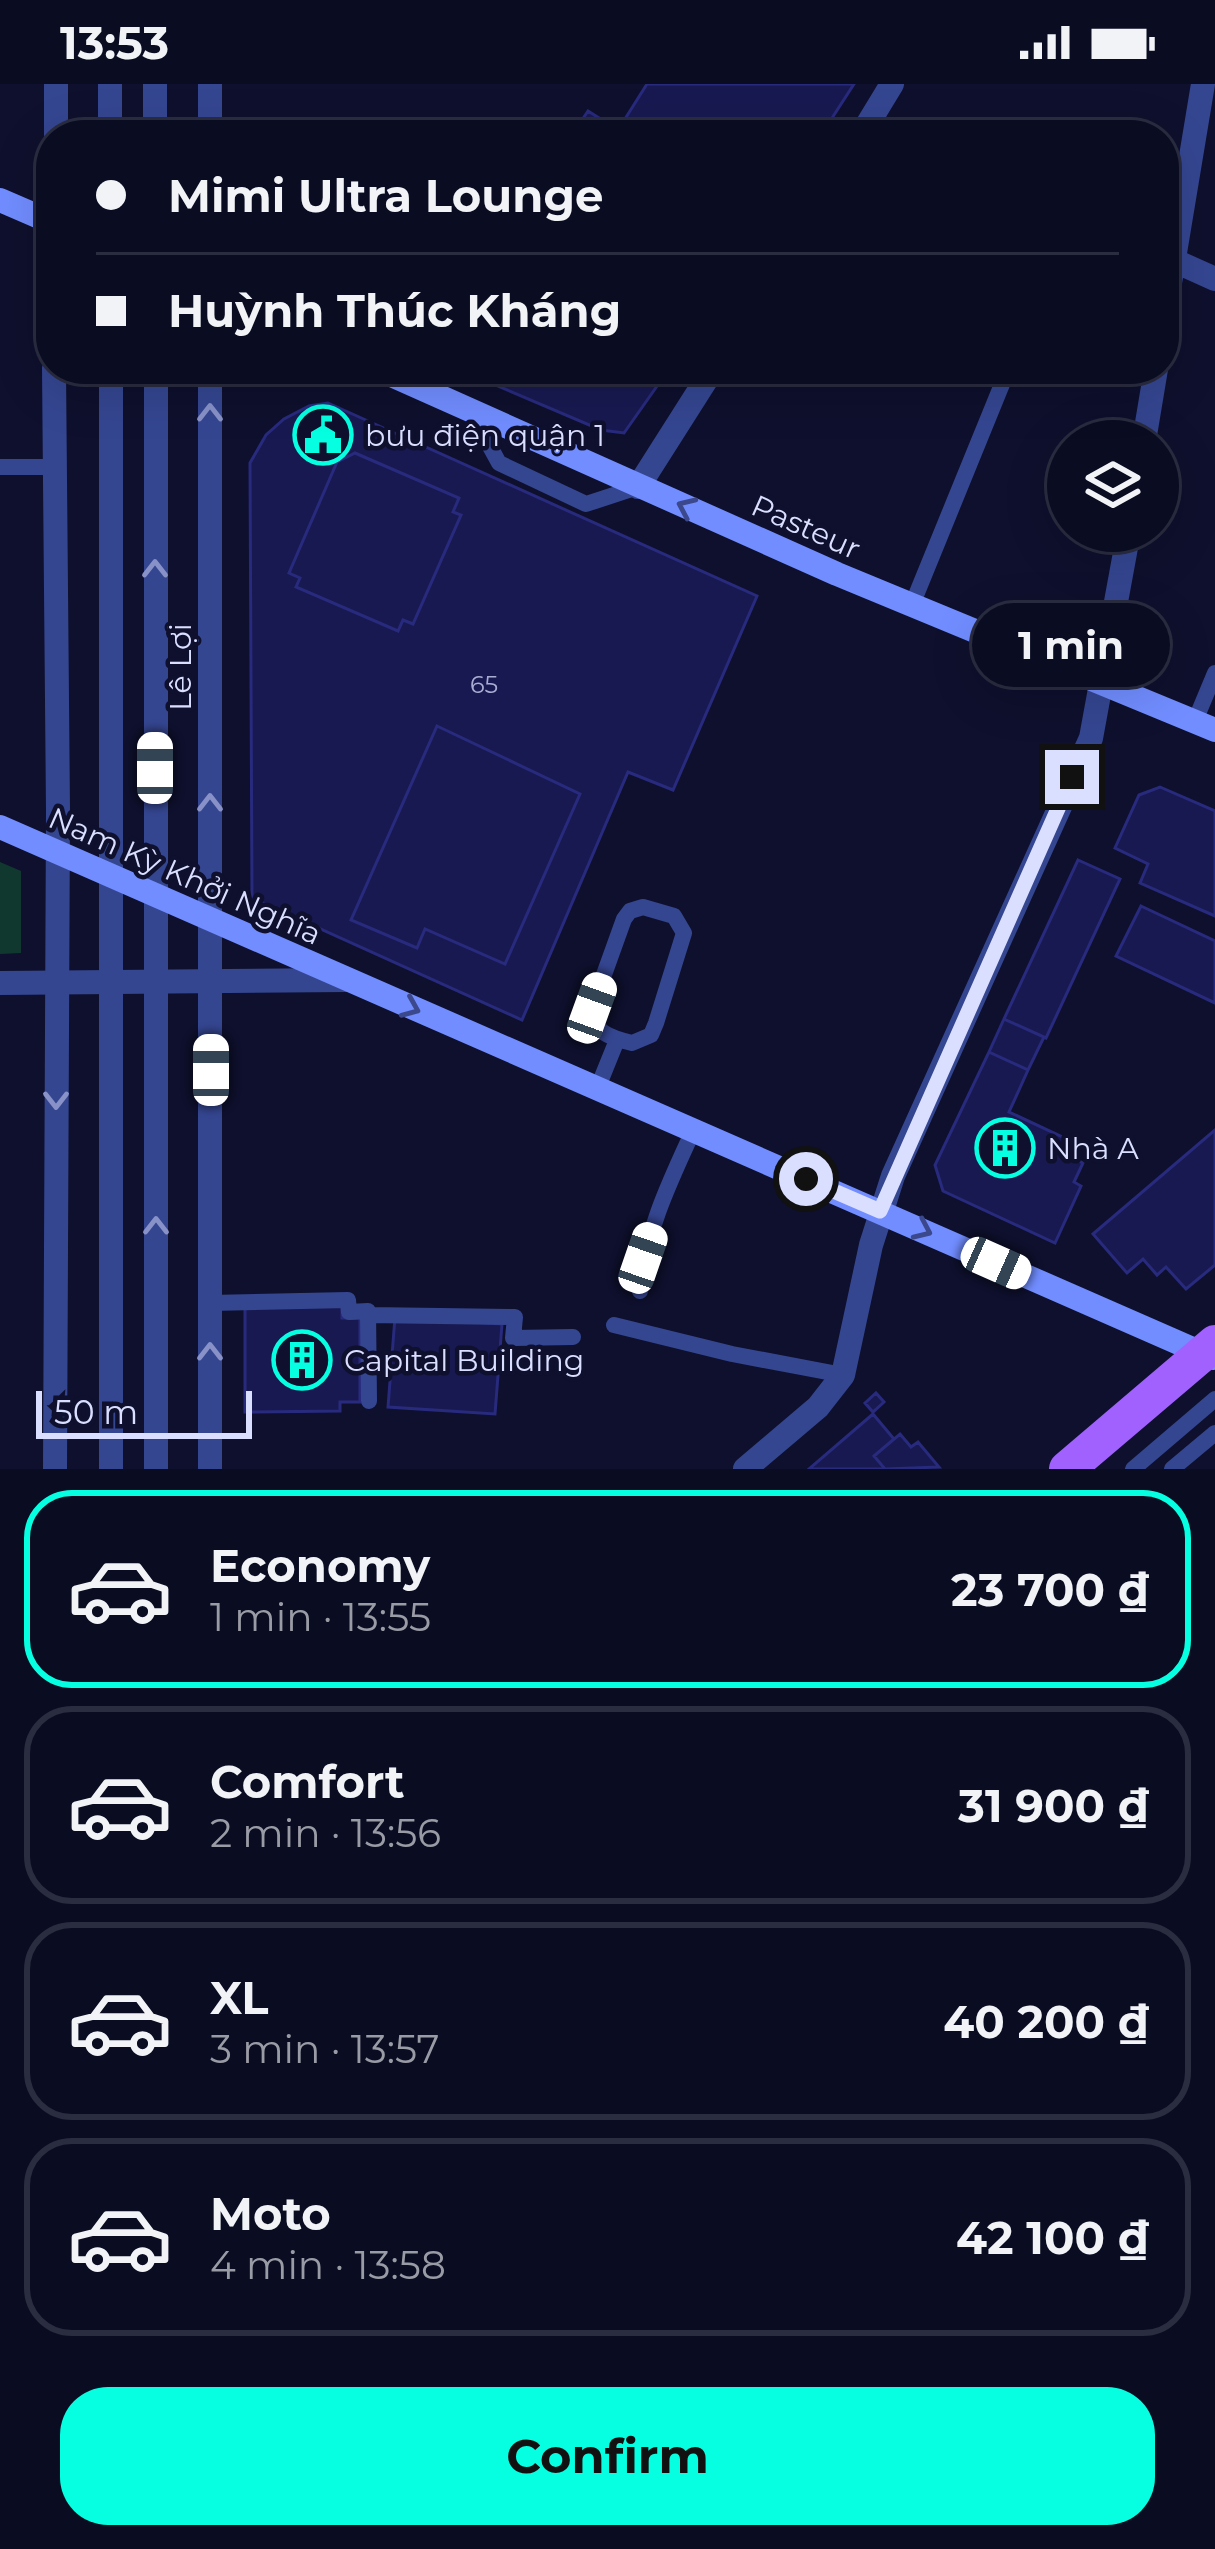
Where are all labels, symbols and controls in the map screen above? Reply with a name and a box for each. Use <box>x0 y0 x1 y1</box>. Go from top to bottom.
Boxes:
text: 13:53 <box>60 15 169 70</box>
text: Mimi Ultra Lounge <box>168 168 603 223</box>
text: Huỳnh Thúc Kháng <box>168 283 621 338</box>
one-way arrow <box>197 403 223 421</box>
public building icon: bưu điện quận 1 <box>292 404 354 466</box>
place label: bưu điện quận 1 <box>365 417 605 454</box>
map controls <box>1047 420 1179 552</box>
button: layers <box>1047 420 1179 552</box>
street label: Pasteur <box>746 487 866 567</box>
one-way arrow <box>676 498 698 522</box>
one-way arrow <box>142 559 168 578</box>
callout: 1 min <box>973 603 1171 687</box>
text: 1 min <box>1018 621 1124 669</box>
street label: Lê Lợi <box>162 623 199 711</box>
house number: 65 <box>470 670 498 699</box>
car <box>137 732 173 804</box>
route end <box>1045 750 1099 804</box>
one-way arrow <box>197 793 223 811</box>
street label: Nam Kỳ Khởi Nghĩa <box>43 799 327 953</box>
car <box>563 968 621 1048</box>
one-way arrow <box>398 993 420 1017</box>
car <box>193 1034 229 1106</box>
one-way arrow <box>43 1092 69 1110</box>
building icon: Nhà A <box>974 1117 1036 1179</box>
place label: Nhà A <box>1047 1130 1139 1167</box>
route start <box>779 1152 833 1206</box>
one-way arrow <box>143 1216 169 1234</box>
one-way arrow <box>910 1216 932 1239</box>
car <box>614 1218 672 1298</box>
car <box>956 1232 1036 1294</box>
building icon: Capital Building <box>271 1329 333 1391</box>
one-way arrow <box>197 1342 223 1360</box>
place label: Capital Building <box>344 1342 584 1379</box>
scale bar <box>36 1385 252 1438</box>
text: 50 m <box>54 1392 138 1432</box>
icon: car <box>66 1535 174 1643</box>
text: Economy <box>210 1538 430 1593</box>
text: 23 700 ₫ <box>951 1562 1149 1617</box>
text: 1 min · 13:55 <box>210 1593 431 1641</box>
icon: car <box>66 1751 174 1859</box>
text: Comfort <box>210 1754 405 1809</box>
text: 31 900 ₫ <box>958 1778 1149 1833</box>
text: 2 min · 13:56 <box>210 1809 441 1857</box>
icon: car <box>66 1967 174 2075</box>
text: XL <box>210 1970 268 2025</box>
text: 40 200 ₫ <box>943 1994 1149 2049</box>
text: 3 min · 13:57 <box>210 2025 440 2073</box>
icon: car <box>66 2183 174 2291</box>
text: Moto <box>210 2186 331 2241</box>
text: 42 100 ₫ <box>956 2210 1149 2265</box>
text: 4 min · 13:58 <box>210 2241 446 2289</box>
button: Confirm <box>60 2387 1155 2525</box>

